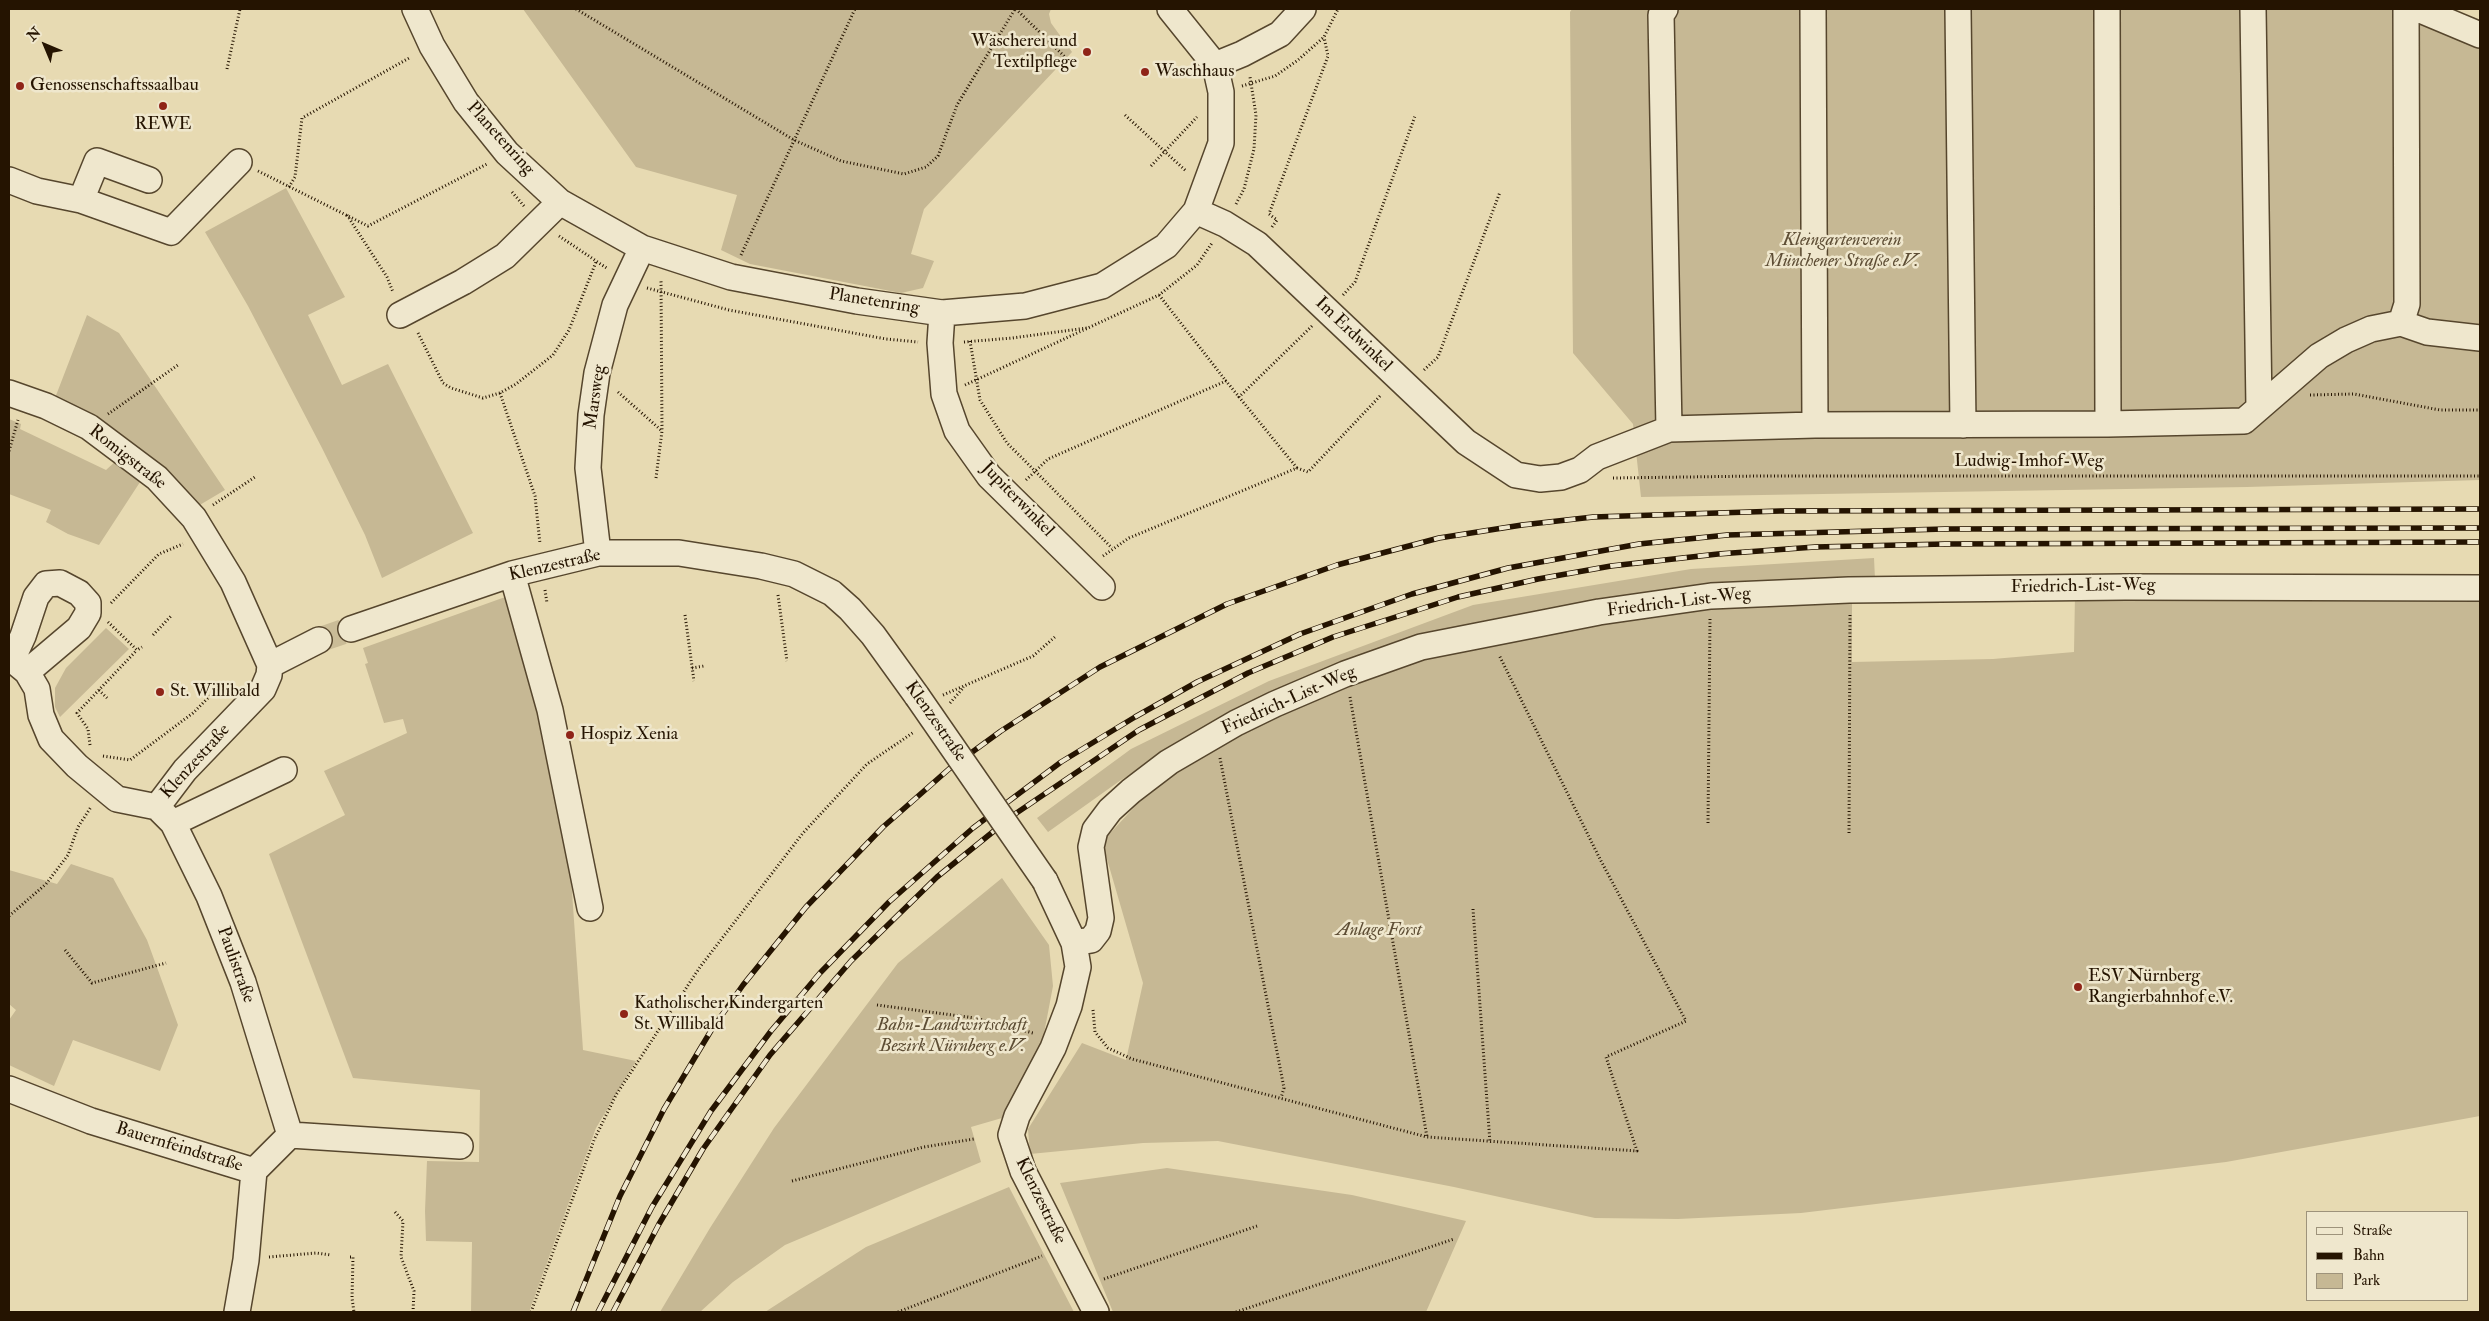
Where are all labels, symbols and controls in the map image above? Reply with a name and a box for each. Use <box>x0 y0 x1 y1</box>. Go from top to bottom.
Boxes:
north arrow <box>20 20 70 70</box>
text: N <box>24 24 44 44</box>
place label: Wäscherei und Textilpflege <box>971 31 1077 74</box>
marker: Wäscherei und Textilpflege <box>1081 46 1093 58</box>
place label: Waschhaus <box>1155 61 1234 83</box>
marker: Waschhaus <box>1139 66 1151 78</box>
place label: Genossenschaftssaalbau <box>30 75 199 97</box>
marker: Genossenschaftssaalbau <box>14 80 26 92</box>
street label: Planetenring <box>461 98 539 180</box>
marker: REWE <box>157 100 169 112</box>
place label: REWE <box>134 114 192 136</box>
park label: Kleingartenverein Münchener Straße e.V. <box>1766 230 1918 272</box>
street label: Planetenring <box>827 284 921 320</box>
street label: Im Erdwinkel <box>1310 293 1396 377</box>
street label: Marsweg <box>581 363 611 431</box>
street label: Romigstraße <box>84 421 170 495</box>
street label: Ludwig-Imhof-Weg <box>1954 451 2104 473</box>
street label: Jupiterwinkel <box>976 458 1058 542</box>
street label: Klenzestraße <box>507 545 603 587</box>
street label: Friedrich-List-Weg <box>2010 575 2156 599</box>
street label: Friedrich-List-Weg <box>1606 583 1752 623</box>
street label: Friedrich-List-Weg <box>1218 662 1360 740</box>
street label: Klenzestraße <box>899 678 971 766</box>
place label: St. Willibald <box>170 681 260 703</box>
marker: St. Willibald <box>154 686 166 698</box>
street label: Klenzestraße <box>157 720 235 804</box>
place label: Hospiz Xenia <box>580 724 678 746</box>
marker: Hospiz Xenia <box>564 729 576 741</box>
park label: Anlage Forst <box>1336 920 1422 942</box>
street label: Paulistraße <box>211 924 259 1006</box>
place label: ESV Nürnberg Rangierbahnhof e.V. <box>2088 966 2233 1009</box>
marker: ESV Nürnberg Rangierbahnhof e.V. <box>2072 981 2084 993</box>
place label: Katholischer Kindergarten St. Willibald <box>634 993 823 1036</box>
marker: Katholischer Kindergarten St. Willibald <box>618 1008 630 1020</box>
park label: Bahn-Landwirtschaft Bezirk Nürnberg e.V. <box>877 1015 1027 1058</box>
street label: Bauernfeindstraße <box>113 1118 245 1178</box>
street label: Klenzestraße <box>1010 1154 1070 1248</box>
legend <box>2306 1211 2469 1301</box>
text: Straße <box>2353 1221 2392 1240</box>
text: Bahn <box>2353 1246 2385 1265</box>
text: Park <box>2353 1271 2380 1290</box>

